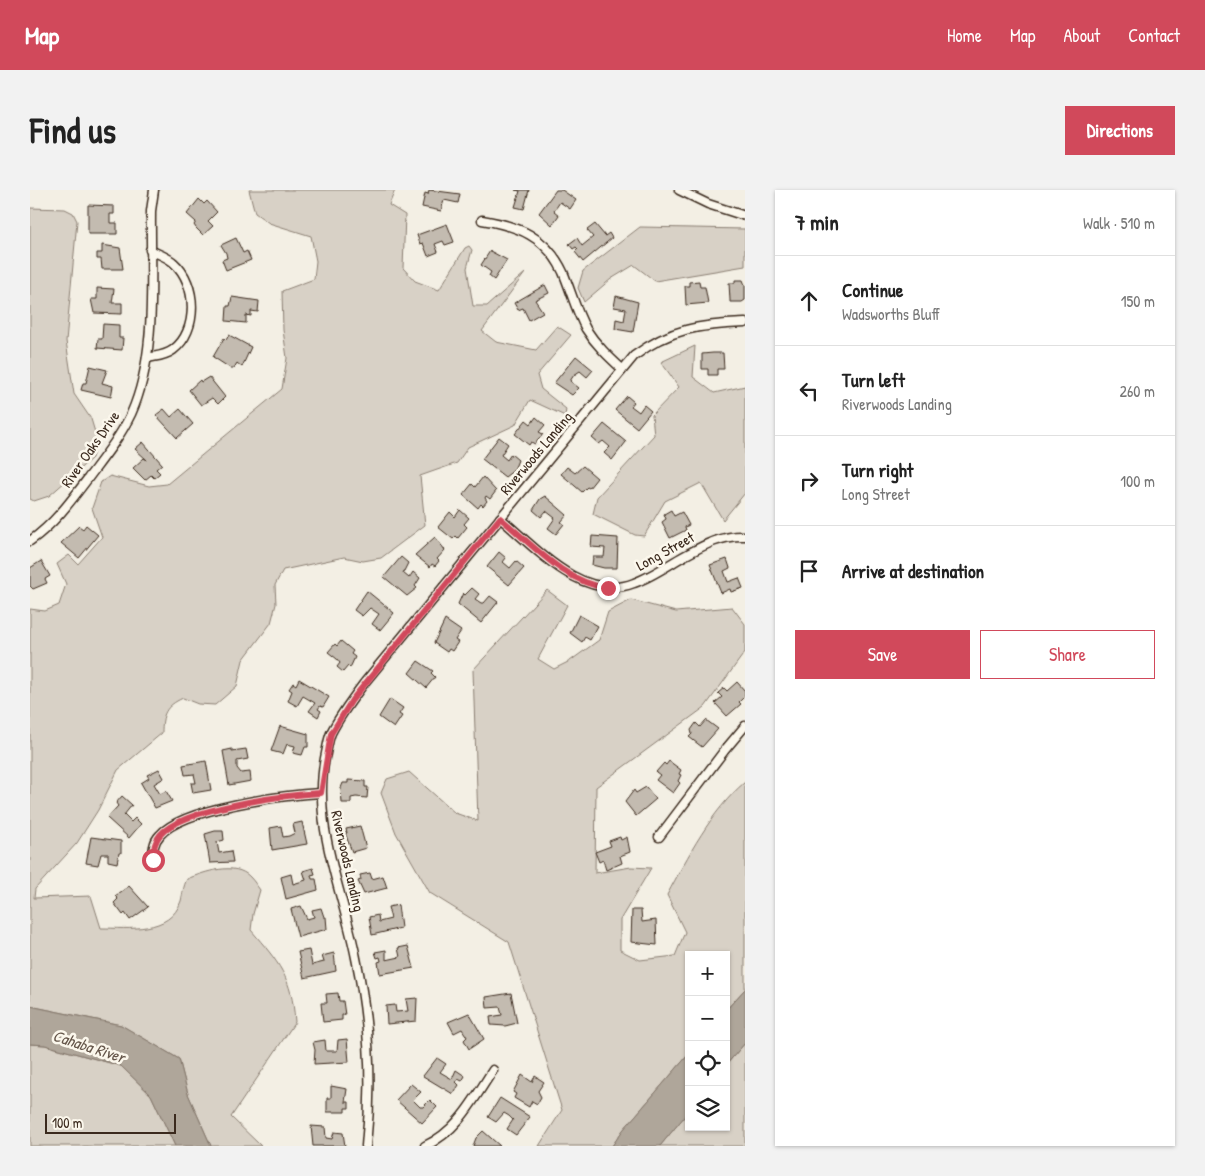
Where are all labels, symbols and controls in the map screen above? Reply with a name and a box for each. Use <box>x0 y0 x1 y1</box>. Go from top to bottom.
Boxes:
text: Map <box>25 19 59 51</box>
text: Home <box>947 23 982 48</box>
text: Map <box>1010 23 1035 48</box>
text: About <box>1063 23 1100 48</box>
text: Contact <box>1128 23 1180 48</box>
button: Directions <box>1065 106 1175 155</box>
text: Find us <box>30 107 116 154</box>
text: 7 min <box>795 208 839 237</box>
text: Walk · 510 m <box>1083 212 1155 234</box>
text: Continue <box>842 277 903 303</box>
icon: ahead <box>795 287 823 315</box>
text: 150 m <box>1121 290 1155 312</box>
text: Wadsworths Bluff <box>842 303 940 325</box>
text: Turn left <box>842 367 905 393</box>
icon: left <box>795 377 823 405</box>
text: 260 m <box>1119 380 1155 402</box>
text: Riverwoods Landing <box>842 393 952 415</box>
street label: River Oaks Drive <box>56 406 124 492</box>
street label: Riverwoods Landing <box>495 407 577 499</box>
text: Turn right <box>842 457 913 483</box>
icon: right <box>795 467 823 495</box>
text: 100 m <box>1120 470 1155 492</box>
text: Long Street <box>842 483 910 505</box>
street label: Long Street <box>632 526 699 576</box>
icon: arrive <box>795 557 823 585</box>
text: Arrive at destination <box>842 558 984 584</box>
route end <box>597 577 620 600</box>
button: Save <box>795 630 970 679</box>
button: Share <box>980 630 1155 679</box>
street label: Riverwoods Landing <box>326 808 370 914</box>
route start <box>142 849 165 872</box>
map controls <box>685 951 730 1131</box>
button: + <box>685 951 730 996</box>
button: − <box>685 996 730 1041</box>
water label: Cahaba River <box>50 1024 130 1069</box>
button: locate <box>685 1041 730 1086</box>
button: layers <box>685 1086 730 1131</box>
scale bar <box>45 1111 176 1134</box>
text: 100 m <box>52 1113 82 1132</box>

